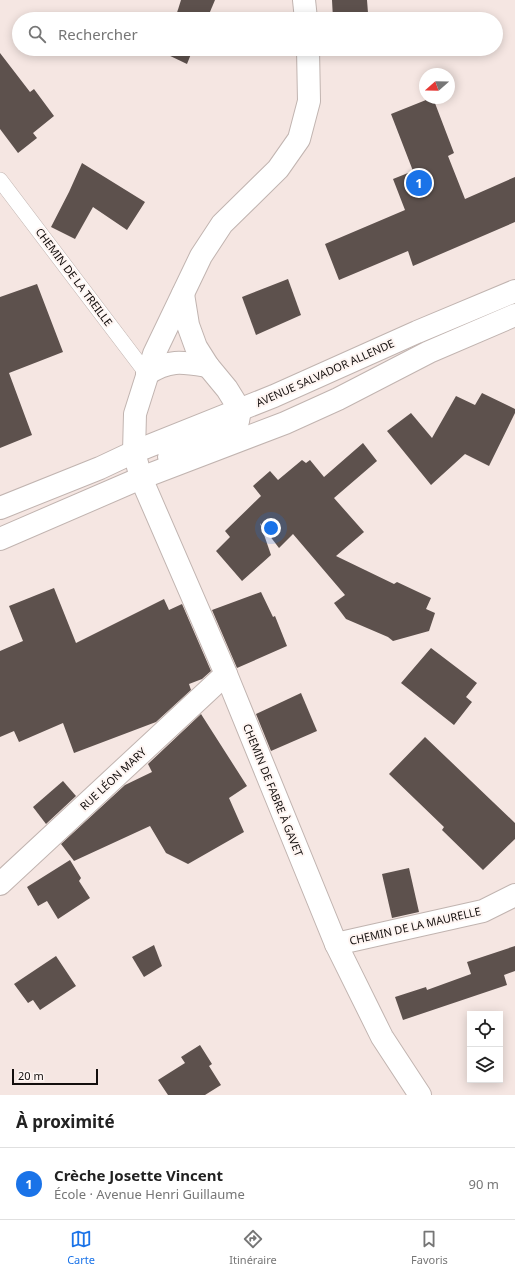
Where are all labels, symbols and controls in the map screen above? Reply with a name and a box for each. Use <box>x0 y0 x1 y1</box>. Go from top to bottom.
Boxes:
search box <box>12 12 503 56</box>
icon: search <box>26 23 48 45</box>
text: Rechercher <box>58 24 138 44</box>
north arrow <box>419 68 455 104</box>
pin: 1 <box>406 168 432 198</box>
street label: CHEMIN DE LA TREILLE <box>33 225 116 329</box>
street label: AVENUE SALVADOR ALLENDE <box>253 335 396 410</box>
your location <box>261 518 281 538</box>
street label: CHEMIN DE FABRE À GAVET <box>240 721 307 858</box>
street label: RUE LÉON MARY <box>76 743 150 813</box>
street label: CHEMIN DE LA MAURELLE <box>348 903 482 948</box>
map controls <box>467 1011 503 1083</box>
button: locate <box>467 1011 503 1047</box>
button: layers <box>467 1047 503 1083</box>
scale bar <box>12 1067 98 1086</box>
text: 20 m <box>18 1068 44 1083</box>
text: À proximité <box>16 1110 115 1133</box>
text: Crèche Josette Vincent <box>54 1165 223 1185</box>
text: 1 <box>25 1175 33 1193</box>
text: 90 m <box>469 1175 499 1193</box>
text: École · Avenue Henri Guillaume <box>54 1185 245 1203</box>
tab: Carte <box>67 1228 95 1267</box>
tab: Itinéraire <box>229 1228 277 1267</box>
tab: Favoris <box>411 1228 448 1267</box>

